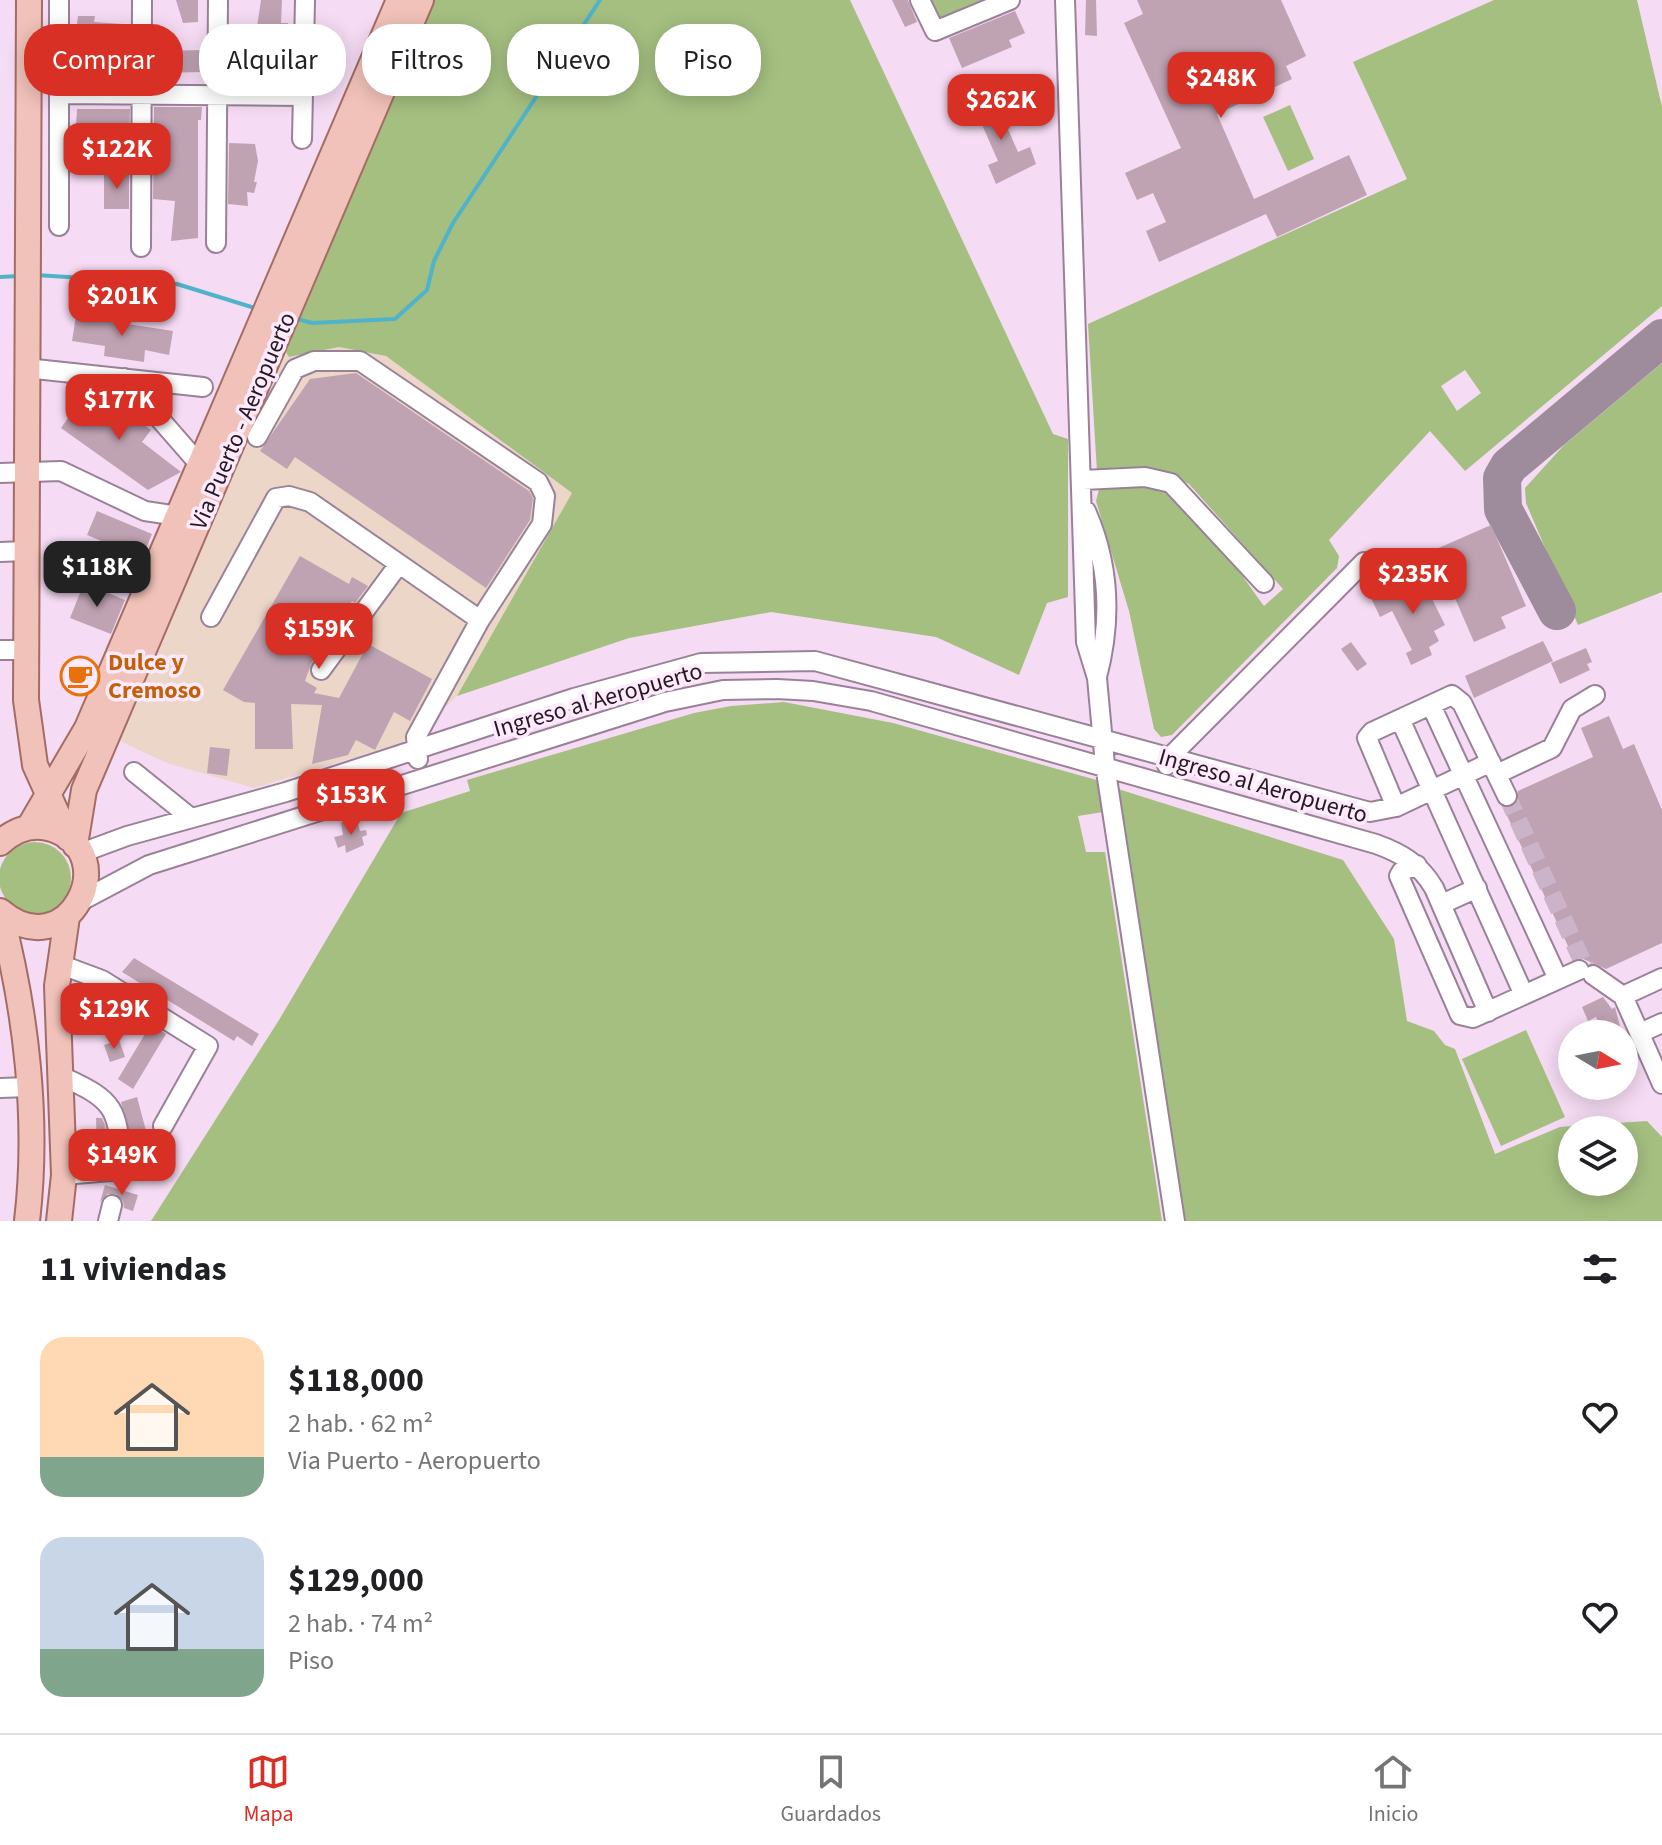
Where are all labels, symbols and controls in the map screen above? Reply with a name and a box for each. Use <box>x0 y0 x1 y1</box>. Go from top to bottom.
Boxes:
chip: Comprar <box>24 24 183 96</box>
chip: Alquilar <box>199 24 346 96</box>
chip: Filtros <box>362 24 491 96</box>
chip: Nuevo <box>507 24 639 96</box>
chip: Piso <box>655 24 761 96</box>
pin: $248K <box>1165 52 1277 120</box>
text: $248K <box>1186 59 1256 96</box>
pin: $262K <box>945 74 1057 142</box>
text: $262K <box>966 81 1036 118</box>
pin: $122K <box>61 123 173 191</box>
text: $122K <box>82 130 152 167</box>
pin: $201K <box>66 270 178 338</box>
text: $201K <box>87 277 157 314</box>
street label: Via Puerto - Aeropuerto <box>181 307 305 535</box>
pin: $177K <box>63 374 175 442</box>
text: $177K <box>84 381 154 418</box>
pin: $118K <box>41 541 153 609</box>
text: $118K <box>62 548 132 585</box>
pin: $235K <box>1357 548 1469 616</box>
text: $235K <box>1378 555 1448 592</box>
pin: $159K <box>263 603 375 671</box>
text: $159K <box>284 610 354 647</box>
place label: Dulce y Cremoso <box>108 645 201 708</box>
street label: Ingreso al Aeropuerto <box>489 653 707 747</box>
cafe icon: Dulce y Cremoso <box>59 655 101 697</box>
street label: Ingreso al Aeropuerto <box>1154 739 1372 833</box>
pin: $153K <box>295 769 407 837</box>
text: $153K <box>316 776 386 813</box>
pin: $129K <box>58 983 170 1051</box>
text: $129K <box>79 990 149 1027</box>
north arrow <box>1558 1020 1638 1100</box>
map controls <box>1558 1020 1638 1196</box>
button: layers <box>1558 1116 1638 1196</box>
pin: $149K <box>66 1129 178 1197</box>
text: $149K <box>87 1136 157 1173</box>
text: 11 viviendas <box>40 1245 227 1294</box>
icon: filters <box>1578 1247 1622 1291</box>
text: $118,000 <box>288 1356 424 1405</box>
icon: home <box>104 1369 200 1465</box>
icon: heart <box>1578 1395 1622 1439</box>
text: 2 hab. · 62 m² <box>288 1405 433 1442</box>
text: Via Puerto - Aeropuerto <box>288 1442 541 1479</box>
text: $129,000 <box>288 1556 424 1605</box>
icon: home <box>104 1569 200 1665</box>
icon: heart <box>1578 1595 1622 1639</box>
text: 2 hab. · 74 m² <box>288 1605 433 1642</box>
text: Piso <box>288 1642 334 1679</box>
tab: Mapa <box>243 1750 294 1830</box>
tab: Guardados <box>780 1750 881 1830</box>
tab: Inicio <box>1368 1750 1419 1830</box>

